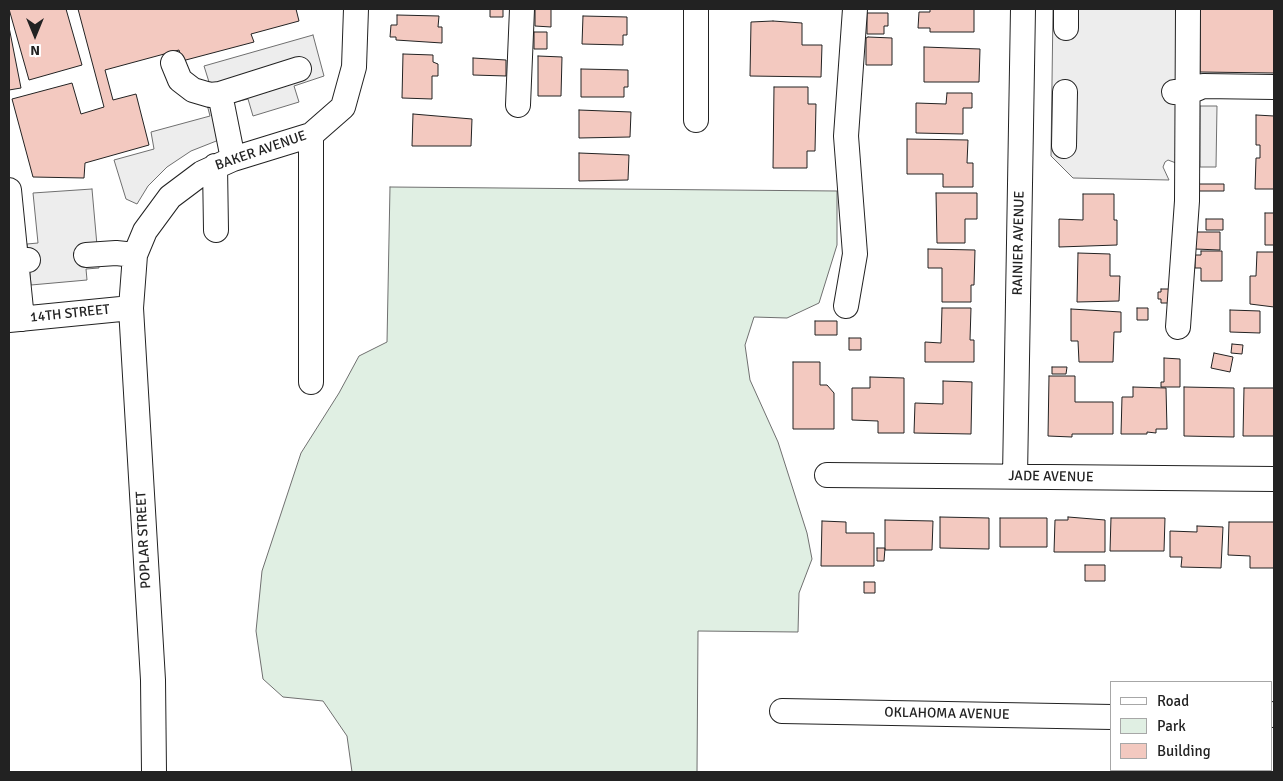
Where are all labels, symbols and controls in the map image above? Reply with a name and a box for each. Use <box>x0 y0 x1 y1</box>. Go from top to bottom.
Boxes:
north arrow <box>10 10 60 60</box>
text: N <box>30 42 40 59</box>
street label: BAKER AVENUE <box>213 128 309 174</box>
street label: RAINIER AVENUE <box>1010 190 1028 296</box>
street label: 14TH STREET <box>29 301 111 327</box>
street label: JADE AVENUE <box>1008 468 1094 486</box>
street label: POPLAR STREET <box>133 491 155 589</box>
legend <box>1110 681 1273 771</box>
text: Road <box>1157 692 1189 710</box>
street label: OKLAHOMA AVENUE <box>884 705 1010 723</box>
text: Park <box>1157 717 1186 735</box>
text: Building <box>1157 742 1211 760</box>

